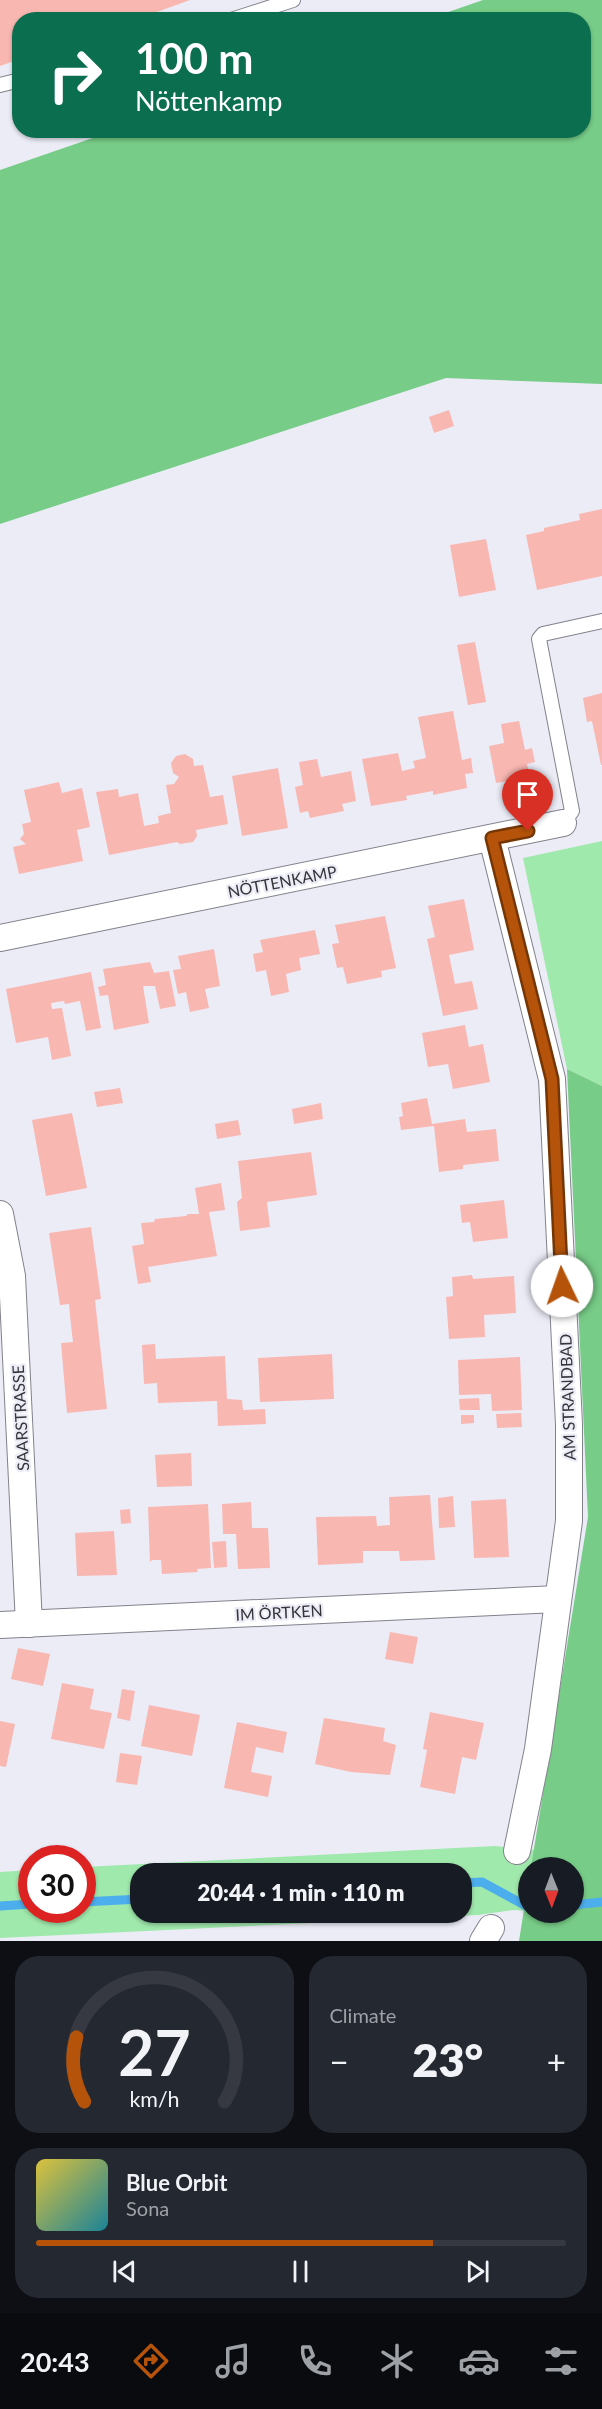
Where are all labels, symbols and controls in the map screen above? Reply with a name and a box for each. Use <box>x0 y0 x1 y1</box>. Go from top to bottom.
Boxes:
text: 100 m <box>135 33 253 83</box>
icon: right <box>36 36 114 114</box>
text: Nöttenkamp <box>135 84 282 117</box>
pin <box>502 769 553 831</box>
icon: arrive <box>511 778 544 811</box>
street label: NÖTTENKAMP <box>226 861 339 901</box>
position arrow <box>530 1254 594 1318</box>
street label: AM STRANDBAD <box>555 1334 579 1460</box>
street label: SAARSTRASSE <box>8 1365 32 1471</box>
street label: IM ÖRTKEN <box>235 1600 323 1624</box>
speed limit sign: 30 <box>18 1845 96 1923</box>
north arrow <box>518 1857 584 1923</box>
map controls <box>518 1857 584 1923</box>
text: 20:44 · 1 min · 110 m <box>198 1879 404 1906</box>
text: Climate <box>330 2003 396 2027</box>
text: 27 <box>118 2014 190 2089</box>
text: 23° <box>412 2033 483 2087</box>
text: − <box>330 2041 349 2081</box>
text: + <box>547 2041 566 2081</box>
text: km/h <box>129 2086 179 2112</box>
text: Blue Orbit <box>126 2169 227 2196</box>
text: Sona <box>126 2196 169 2220</box>
icon: previous <box>108 2255 141 2288</box>
icon: pause <box>284 2255 317 2288</box>
icon: next <box>461 2255 494 2288</box>
icon: directions <box>130 2340 172 2382</box>
icon: music <box>212 2340 254 2382</box>
icon: phone <box>294 2340 336 2382</box>
icon: climate <box>376 2340 418 2382</box>
icon: car <box>458 2340 500 2382</box>
icon: filters <box>540 2340 582 2382</box>
text: 20:43 <box>20 2345 90 2378</box>

